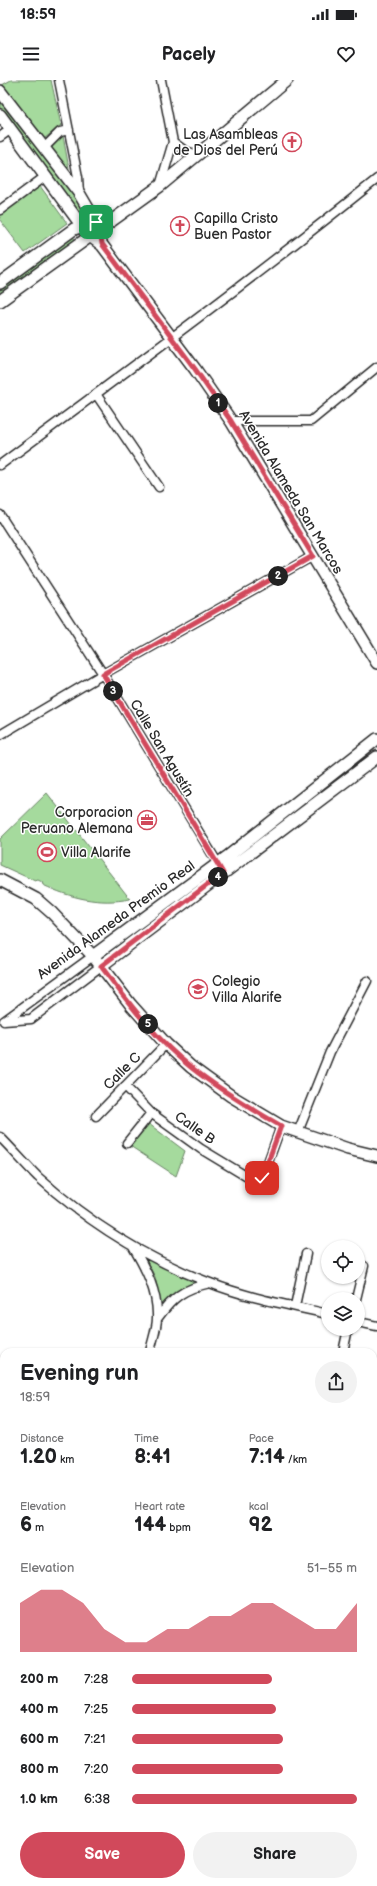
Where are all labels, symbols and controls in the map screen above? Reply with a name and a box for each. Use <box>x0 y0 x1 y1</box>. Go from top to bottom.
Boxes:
text: 18:59 <box>20 5 56 24</box>
icon: menu <box>20 43 42 65</box>
icon: heart <box>335 43 357 65</box>
text: Pacely <box>162 44 215 65</box>
place label: Las Asambleas de Dios del Perú <box>173 126 278 159</box>
church icon: Las Asambleas de Dios del Perú <box>281 131 303 153</box>
pin <box>79 205 113 239</box>
place label: Capilla Cristo Buen Pastor <box>194 210 278 243</box>
icon: arrive <box>85 211 107 233</box>
church icon: Capilla Cristo Buen Pastor <box>169 215 191 237</box>
pin: 1 <box>208 393 228 413</box>
text: 1 <box>216 396 220 409</box>
street label: Avenida Alameda San Marcos <box>235 407 347 577</box>
pin: 2 <box>268 566 288 586</box>
text: 2 <box>275 569 281 582</box>
pin: 3 <box>103 681 123 701</box>
text: 3 <box>110 684 116 697</box>
street label: Calle San Agustín <box>126 696 198 800</box>
place label: Corporacion Peruano Alemana <box>21 804 133 837</box>
office icon: Corporacion Peruano Alemana <box>136 809 158 831</box>
sports icon: Villa Alarife <box>36 841 58 863</box>
place label: Villa Alarife <box>61 844 131 861</box>
street label: Avenida Alameda Premio Real <box>34 857 198 983</box>
pin: 4 <box>208 867 228 887</box>
text: 4 <box>215 870 221 883</box>
place label: Colegio Villa Alarife <box>212 973 282 1006</box>
school or university icon: Colegio Villa Alarife <box>187 978 209 1000</box>
pin: 5 <box>138 1014 158 1034</box>
text: 5 <box>145 1017 151 1030</box>
street label: Calle C <box>100 1049 144 1093</box>
street label: Calle B <box>171 1108 219 1148</box>
pin <box>245 1161 279 1195</box>
icon: check <box>251 1167 273 1189</box>
map controls <box>321 1240 365 1336</box>
button: locate <box>321 1240 365 1284</box>
button: layers <box>321 1292 365 1336</box>
text: Evening run <box>20 1360 139 1387</box>
button: share <box>315 1361 357 1403</box>
text: 18:59 <box>20 1389 50 1405</box>
text: Distance <box>20 1432 64 1445</box>
text: Time <box>134 1432 159 1445</box>
text: Pace <box>249 1432 274 1445</box>
text: 1.20 <box>20 1445 57 1469</box>
text: 8:41 <box>134 1445 171 1469</box>
text: 7:14 <box>249 1445 285 1469</box>
text: km <box>57 1453 74 1466</box>
text: /km <box>285 1453 307 1466</box>
text: Elevation <box>20 1500 66 1513</box>
text: Heart rate <box>134 1500 185 1513</box>
text: kcal <box>249 1500 268 1513</box>
text: 6 <box>20 1513 32 1537</box>
text: 144 <box>134 1513 166 1537</box>
text: 92 <box>249 1513 272 1537</box>
text: m <box>32 1521 44 1534</box>
text: bpm <box>166 1521 191 1534</box>
text: Elevation <box>20 1560 74 1576</box>
text: 51–55 m <box>307 1560 357 1576</box>
text: 200 m <box>20 1671 58 1687</box>
text: 7:28 <box>84 1671 108 1687</box>
text: 400 m <box>20 1701 58 1717</box>
text: 7:25 <box>84 1701 108 1717</box>
text: 600 m <box>20 1731 59 1747</box>
text: 7:21 <box>84 1731 106 1747</box>
text: 800 m <box>20 1761 59 1777</box>
text: 7:20 <box>84 1761 108 1777</box>
text: 1.0 km <box>20 1791 58 1807</box>
text: 6:38 <box>84 1791 110 1807</box>
button: Save <box>20 1832 185 1878</box>
button: Share <box>193 1832 357 1878</box>

